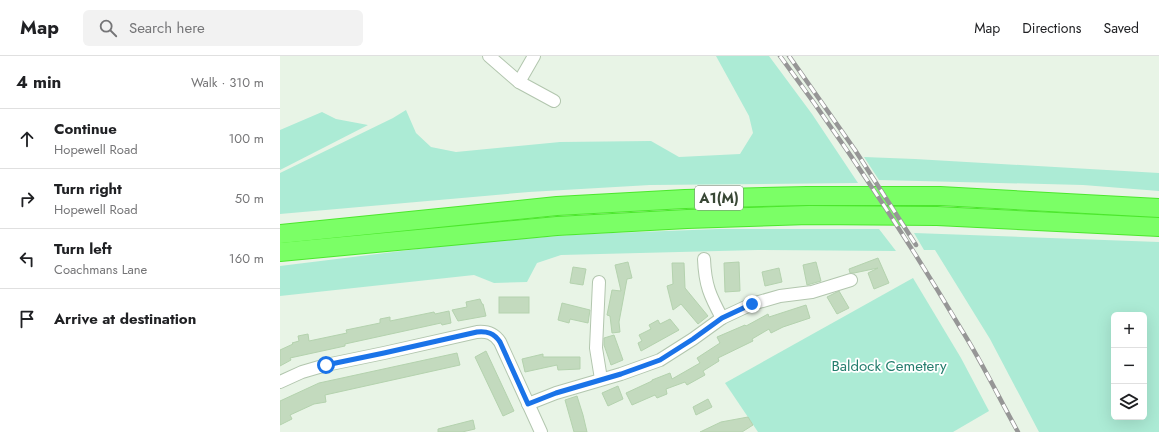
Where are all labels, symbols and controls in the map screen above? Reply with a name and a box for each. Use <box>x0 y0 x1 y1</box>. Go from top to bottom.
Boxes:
search box <box>83 10 363 46</box>
text: Map <box>20 14 59 41</box>
icon: search <box>97 17 119 39</box>
text: Search here <box>129 17 205 39</box>
text: Map <box>974 18 1000 38</box>
text: Directions <box>1022 18 1082 38</box>
text: Saved <box>1104 18 1139 38</box>
text: 4 min <box>16 70 61 94</box>
text: Walk · 310 m <box>191 73 264 92</box>
text: Continue <box>54 118 117 140</box>
icon: ahead <box>16 128 38 150</box>
text: 100 m <box>229 129 264 148</box>
text: Hopewell Road <box>54 140 138 159</box>
text: Turn right <box>54 178 122 200</box>
road number: A1(M) <box>695 186 743 210</box>
icon: right <box>16 188 38 210</box>
text: 50 m <box>235 189 264 208</box>
text: Hopewell Road <box>54 200 138 219</box>
text: Turn left <box>54 238 112 260</box>
icon: left <box>16 248 38 270</box>
text: 160 m <box>229 249 264 268</box>
text: Coachmans Lane <box>54 260 147 279</box>
route end <box>743 295 761 313</box>
icon: arrive <box>16 308 38 330</box>
text: Arrive at destination <box>54 308 196 330</box>
map controls <box>1111 312 1147 420</box>
button: + <box>1111 312 1147 348</box>
button: − <box>1111 348 1147 384</box>
park label: Baldock Cemetery <box>832 355 947 377</box>
route start <box>317 356 335 374</box>
button: layers <box>1111 384 1147 420</box>

